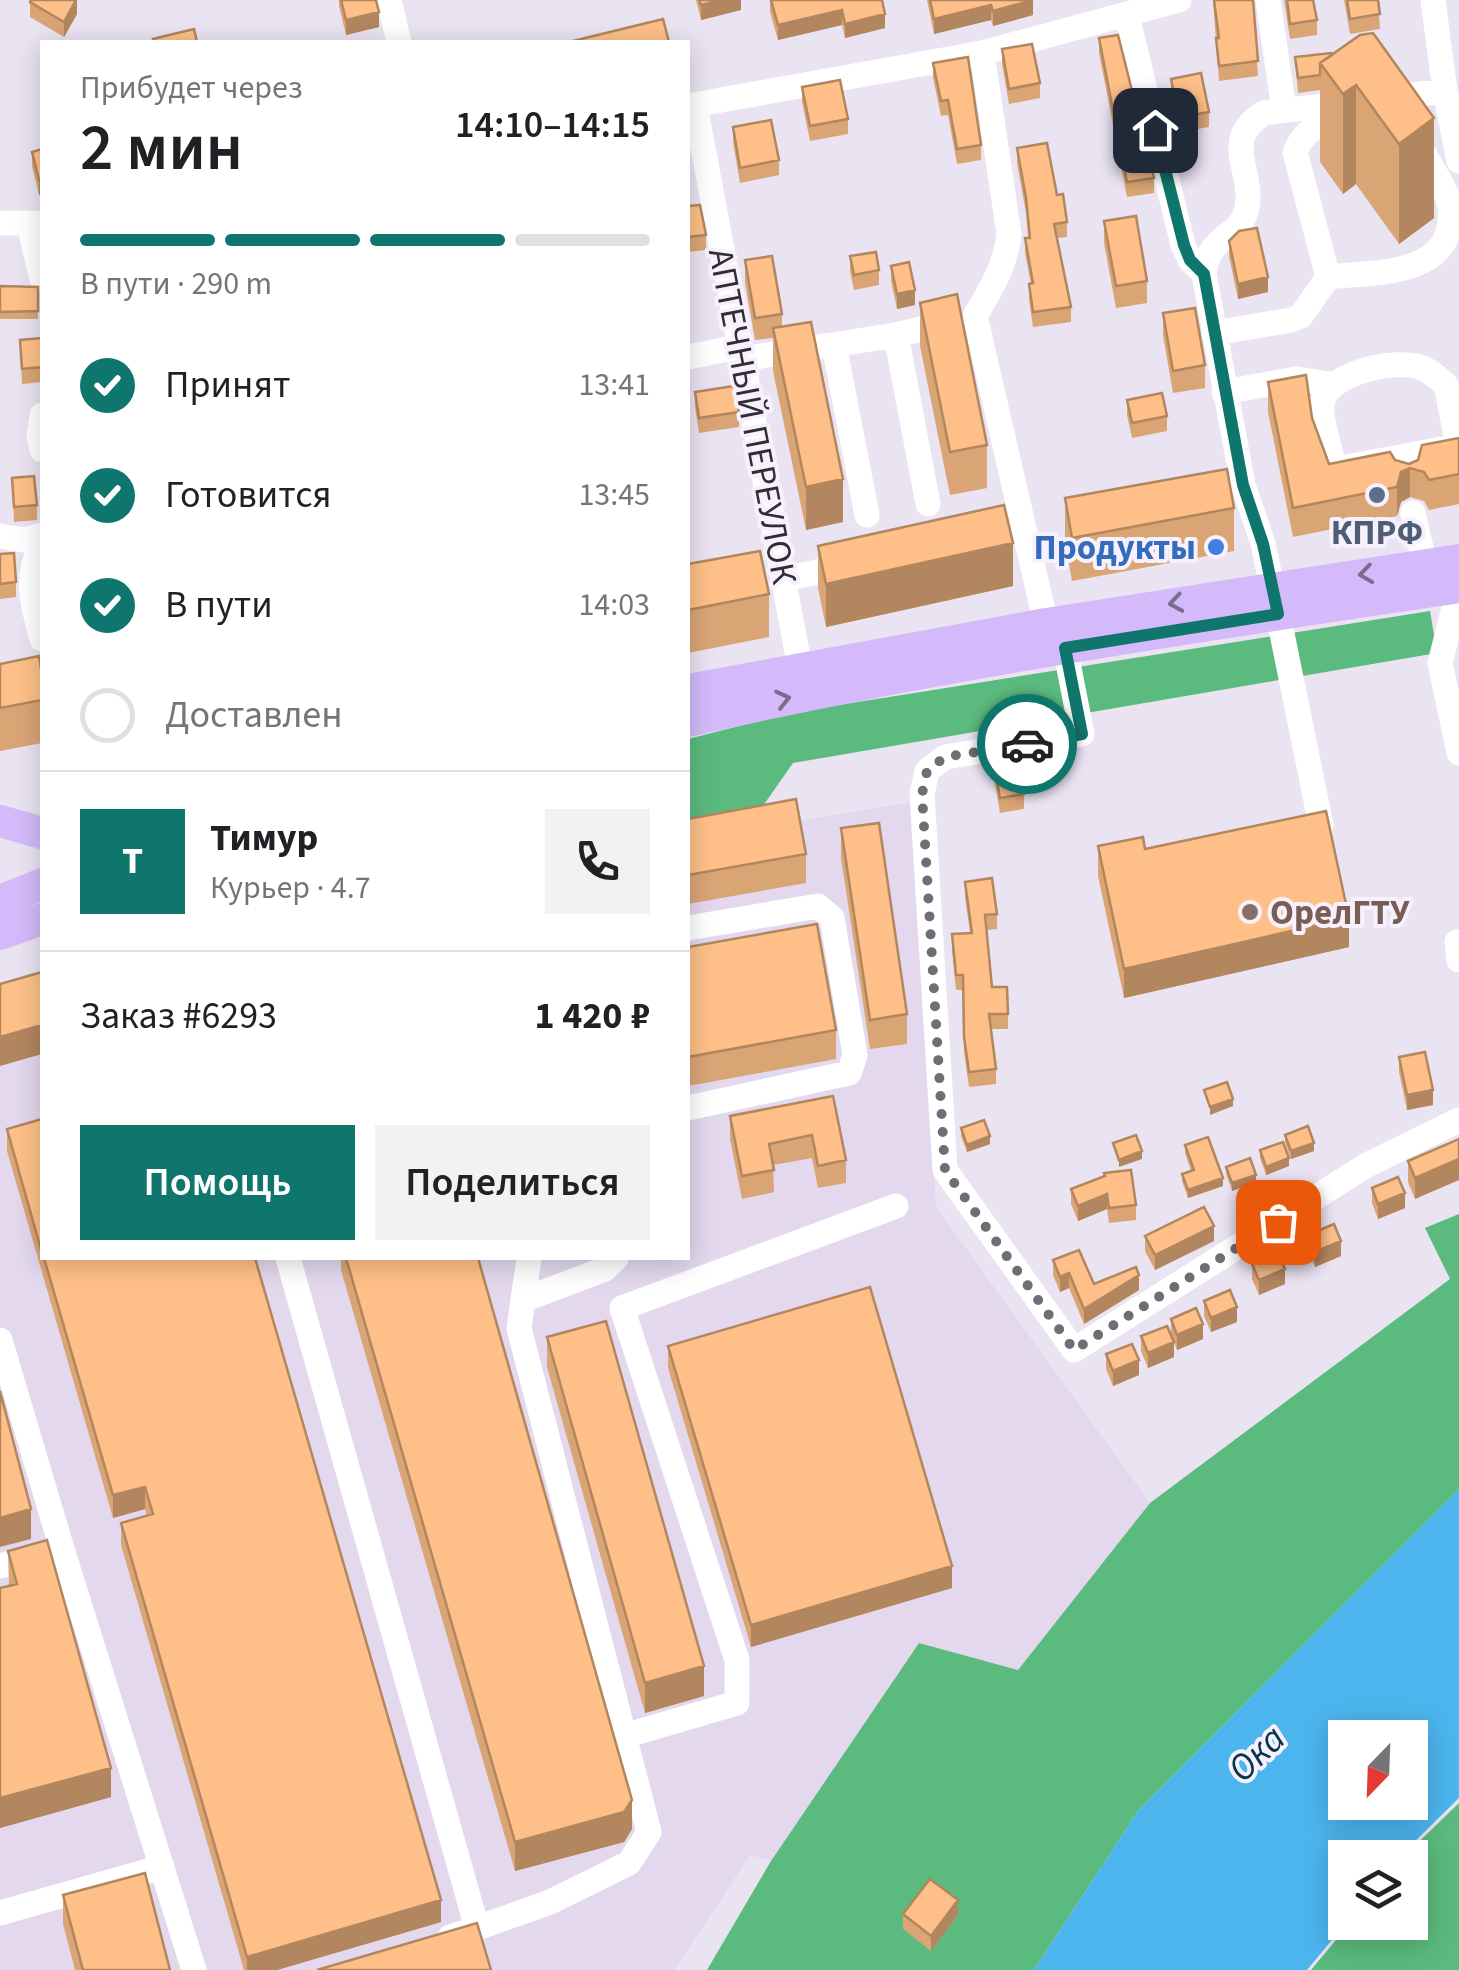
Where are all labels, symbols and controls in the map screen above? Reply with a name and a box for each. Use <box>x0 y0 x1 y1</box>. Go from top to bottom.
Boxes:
text: Прибудет через <box>80 65 303 111</box>
pin <box>1113 88 1198 173</box>
text: 14:10–14:15 <box>455 98 650 152</box>
text: 2 мин <box>80 102 243 195</box>
icon: home <box>1128 103 1183 158</box>
street label: АПТЕЧНЫЙ ПЕРЕУЛОК <box>695 244 809 589</box>
text: В пути · 290 m <box>80 261 272 307</box>
icon: check <box>80 358 135 413</box>
text: Принят <box>165 358 290 412</box>
text: 13:41 <box>578 362 650 408</box>
icon: check <box>80 468 135 523</box>
text: Готовится <box>165 468 332 522</box>
text: 13:45 <box>578 472 650 518</box>
marker: КПРФ <box>1366 484 1388 506</box>
place label: КПРФ <box>1331 508 1423 558</box>
place label: Продукты <box>1034 523 1196 573</box>
marker: Продукты <box>1205 536 1227 558</box>
one-way arrow <box>1357 563 1374 584</box>
icon: check <box>80 578 135 633</box>
text: В пути <box>165 578 273 632</box>
text: 14:03 <box>578 582 650 628</box>
one-way arrow <box>1168 592 1184 613</box>
text: Доставлен <box>165 688 343 742</box>
one-way arrow <box>774 690 791 711</box>
courier <box>977 694 1077 794</box>
icon: car <box>1000 717 1055 772</box>
button: phone <box>545 809 650 914</box>
text: Тимур <box>210 811 318 865</box>
text: Т <box>122 834 143 888</box>
text: Курьер · 4.7 <box>210 865 371 911</box>
place label: ОрелГТУ <box>1270 888 1410 938</box>
marker: ОрелГТУ <box>1239 901 1261 923</box>
text: Заказ #6293 <box>80 989 277 1043</box>
text: 1 420 ₽ <box>534 989 650 1043</box>
button: Помощь <box>80 1125 355 1240</box>
button: Поделиться <box>375 1125 650 1240</box>
pin <box>1236 1180 1321 1265</box>
icon: bag <box>1251 1195 1306 1250</box>
water label: Ока <box>1216 1713 1298 1795</box>
north arrow <box>1328 1720 1428 1820</box>
map controls <box>1328 1720 1428 1940</box>
button: layers <box>1328 1840 1428 1940</box>

